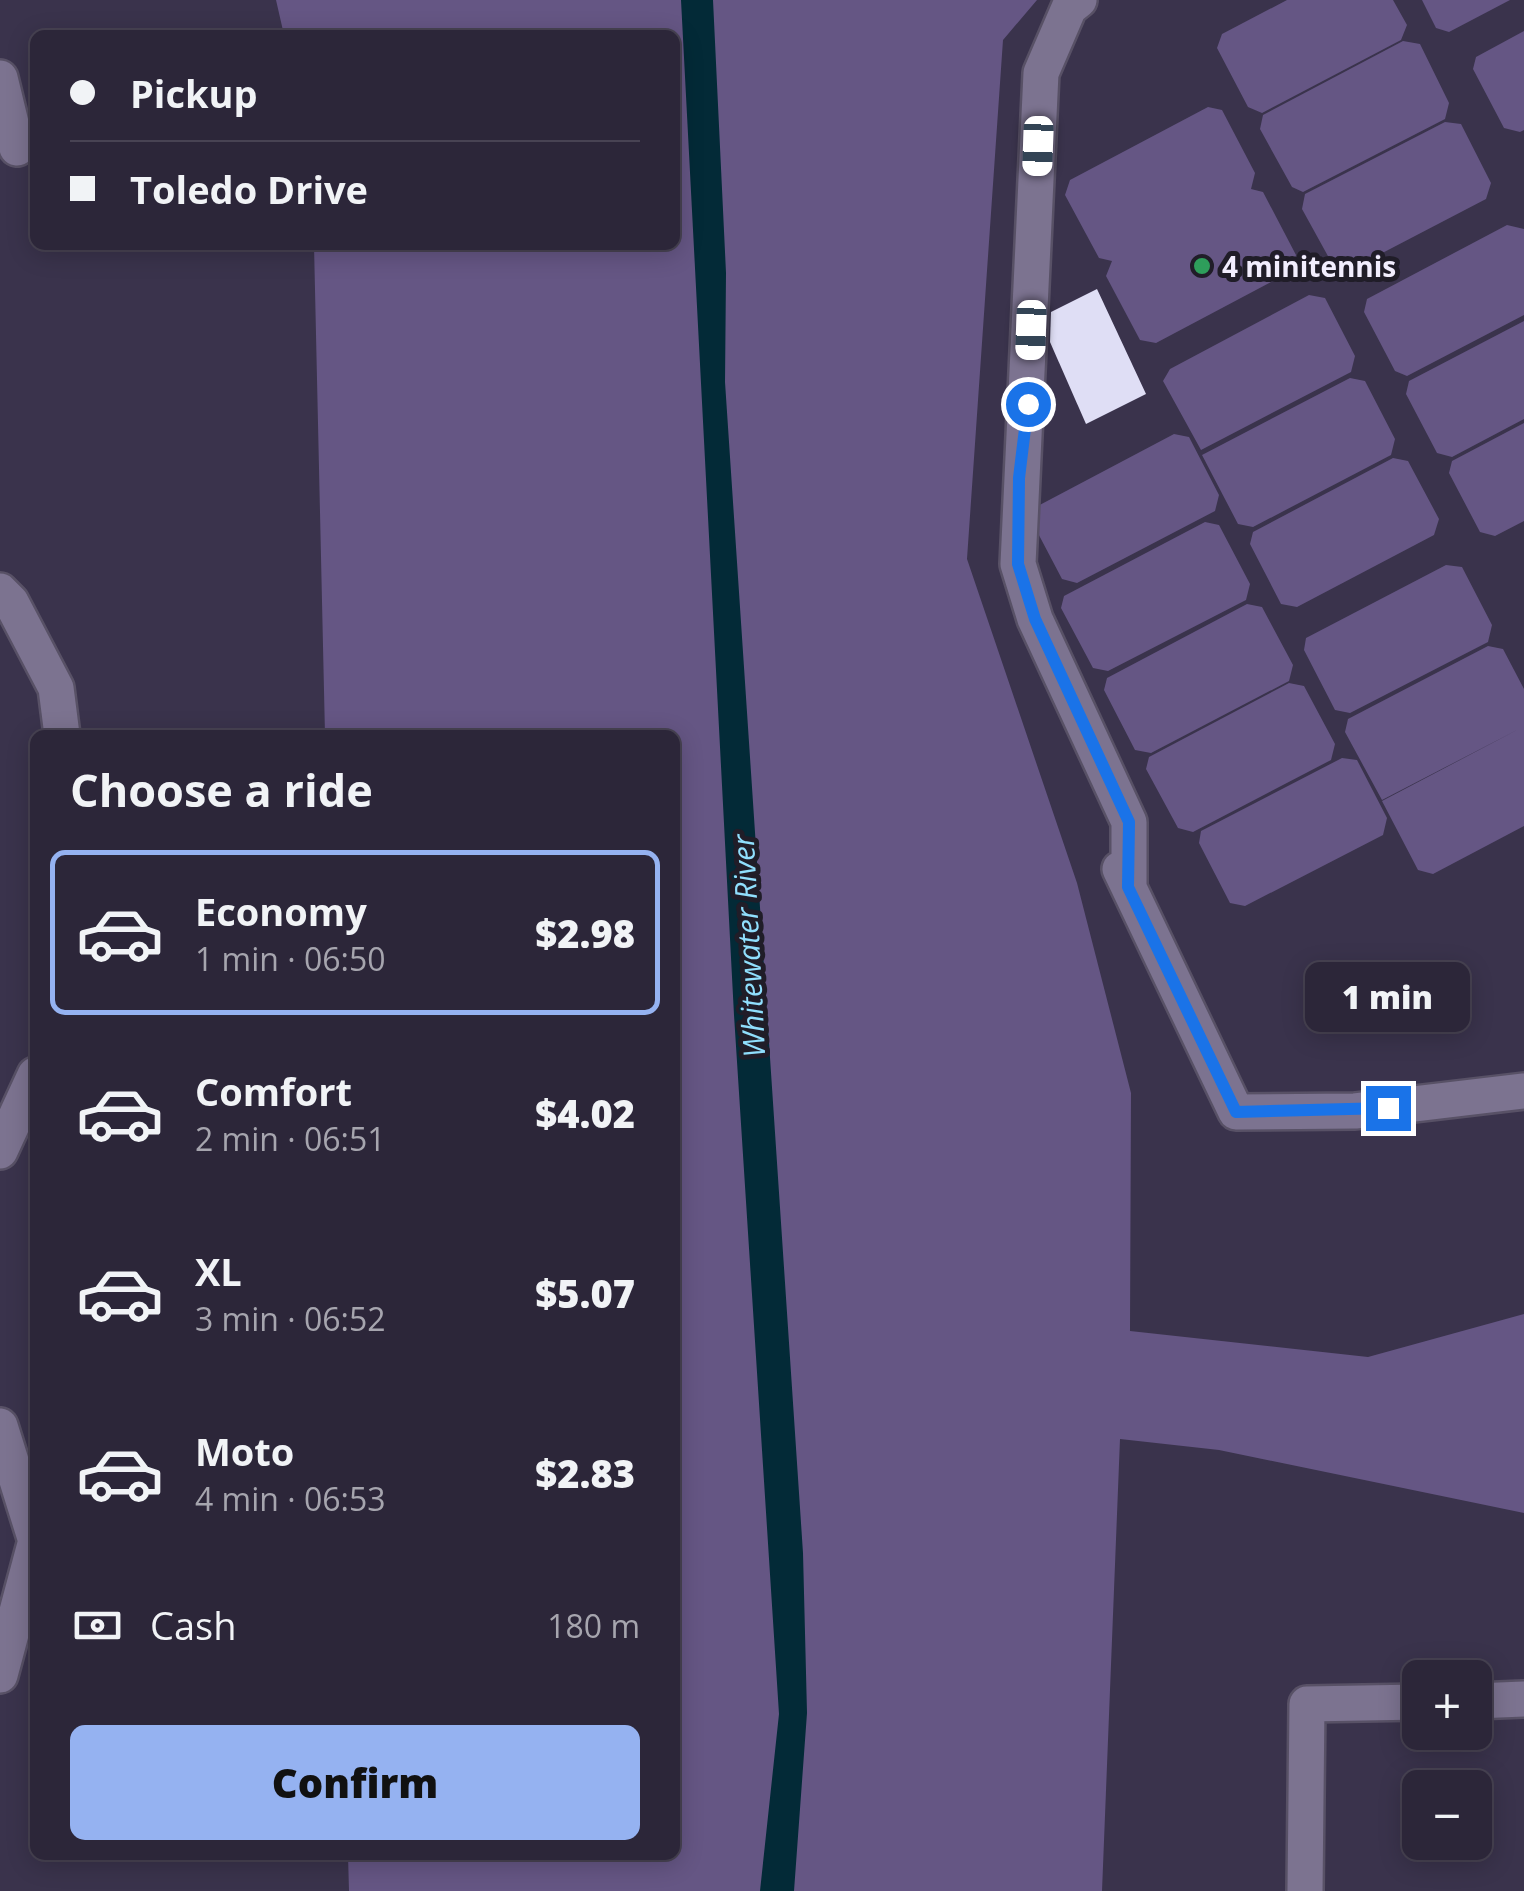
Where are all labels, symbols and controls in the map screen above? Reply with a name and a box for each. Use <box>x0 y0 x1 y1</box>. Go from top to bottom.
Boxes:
text: Pickup <box>130 67 258 119</box>
car <box>1022 115 1054 177</box>
text: Toledo Drive <box>130 163 368 215</box>
place label: 4 minitennis <box>1222 247 1396 285</box>
marker: 4 minitennis <box>1191 255 1213 277</box>
car <box>1015 299 1047 361</box>
route start <box>1006 382 1051 427</box>
text: Choose a ride <box>70 759 373 820</box>
water label: Whitewater River <box>722 832 774 1059</box>
text: Economy <box>195 885 367 937</box>
icon: car <box>75 888 165 978</box>
text: $2.98 <box>535 907 635 959</box>
text: 1 min · 06:50 <box>195 937 386 980</box>
callout: 1 min <box>1306 963 1470 1033</box>
text: 1 min <box>1342 975 1433 1018</box>
text: Comfort <box>195 1065 352 1117</box>
icon: car <box>75 1068 165 1158</box>
route end <box>1366 1086 1411 1131</box>
text: $4.02 <box>535 1087 635 1139</box>
text: 2 min · 06:51 <box>195 1117 386 1160</box>
text: XL <box>195 1245 242 1297</box>
icon: car <box>75 1248 165 1338</box>
text: $5.07 <box>535 1267 635 1319</box>
text: 3 min · 06:52 <box>195 1297 386 1340</box>
text: Moto <box>195 1425 294 1477</box>
icon: car <box>75 1428 165 1518</box>
text: $2.83 <box>535 1447 635 1499</box>
text: 4 min · 06:53 <box>195 1477 386 1520</box>
icon: cash <box>70 1598 125 1653</box>
text: Cash <box>150 1599 236 1651</box>
text: 180 m <box>547 1604 640 1647</box>
map controls <box>1402 1660 1492 1860</box>
button: + <box>1402 1660 1492 1750</box>
button: Confirm <box>70 1725 640 1840</box>
button: − <box>1402 1770 1492 1860</box>

